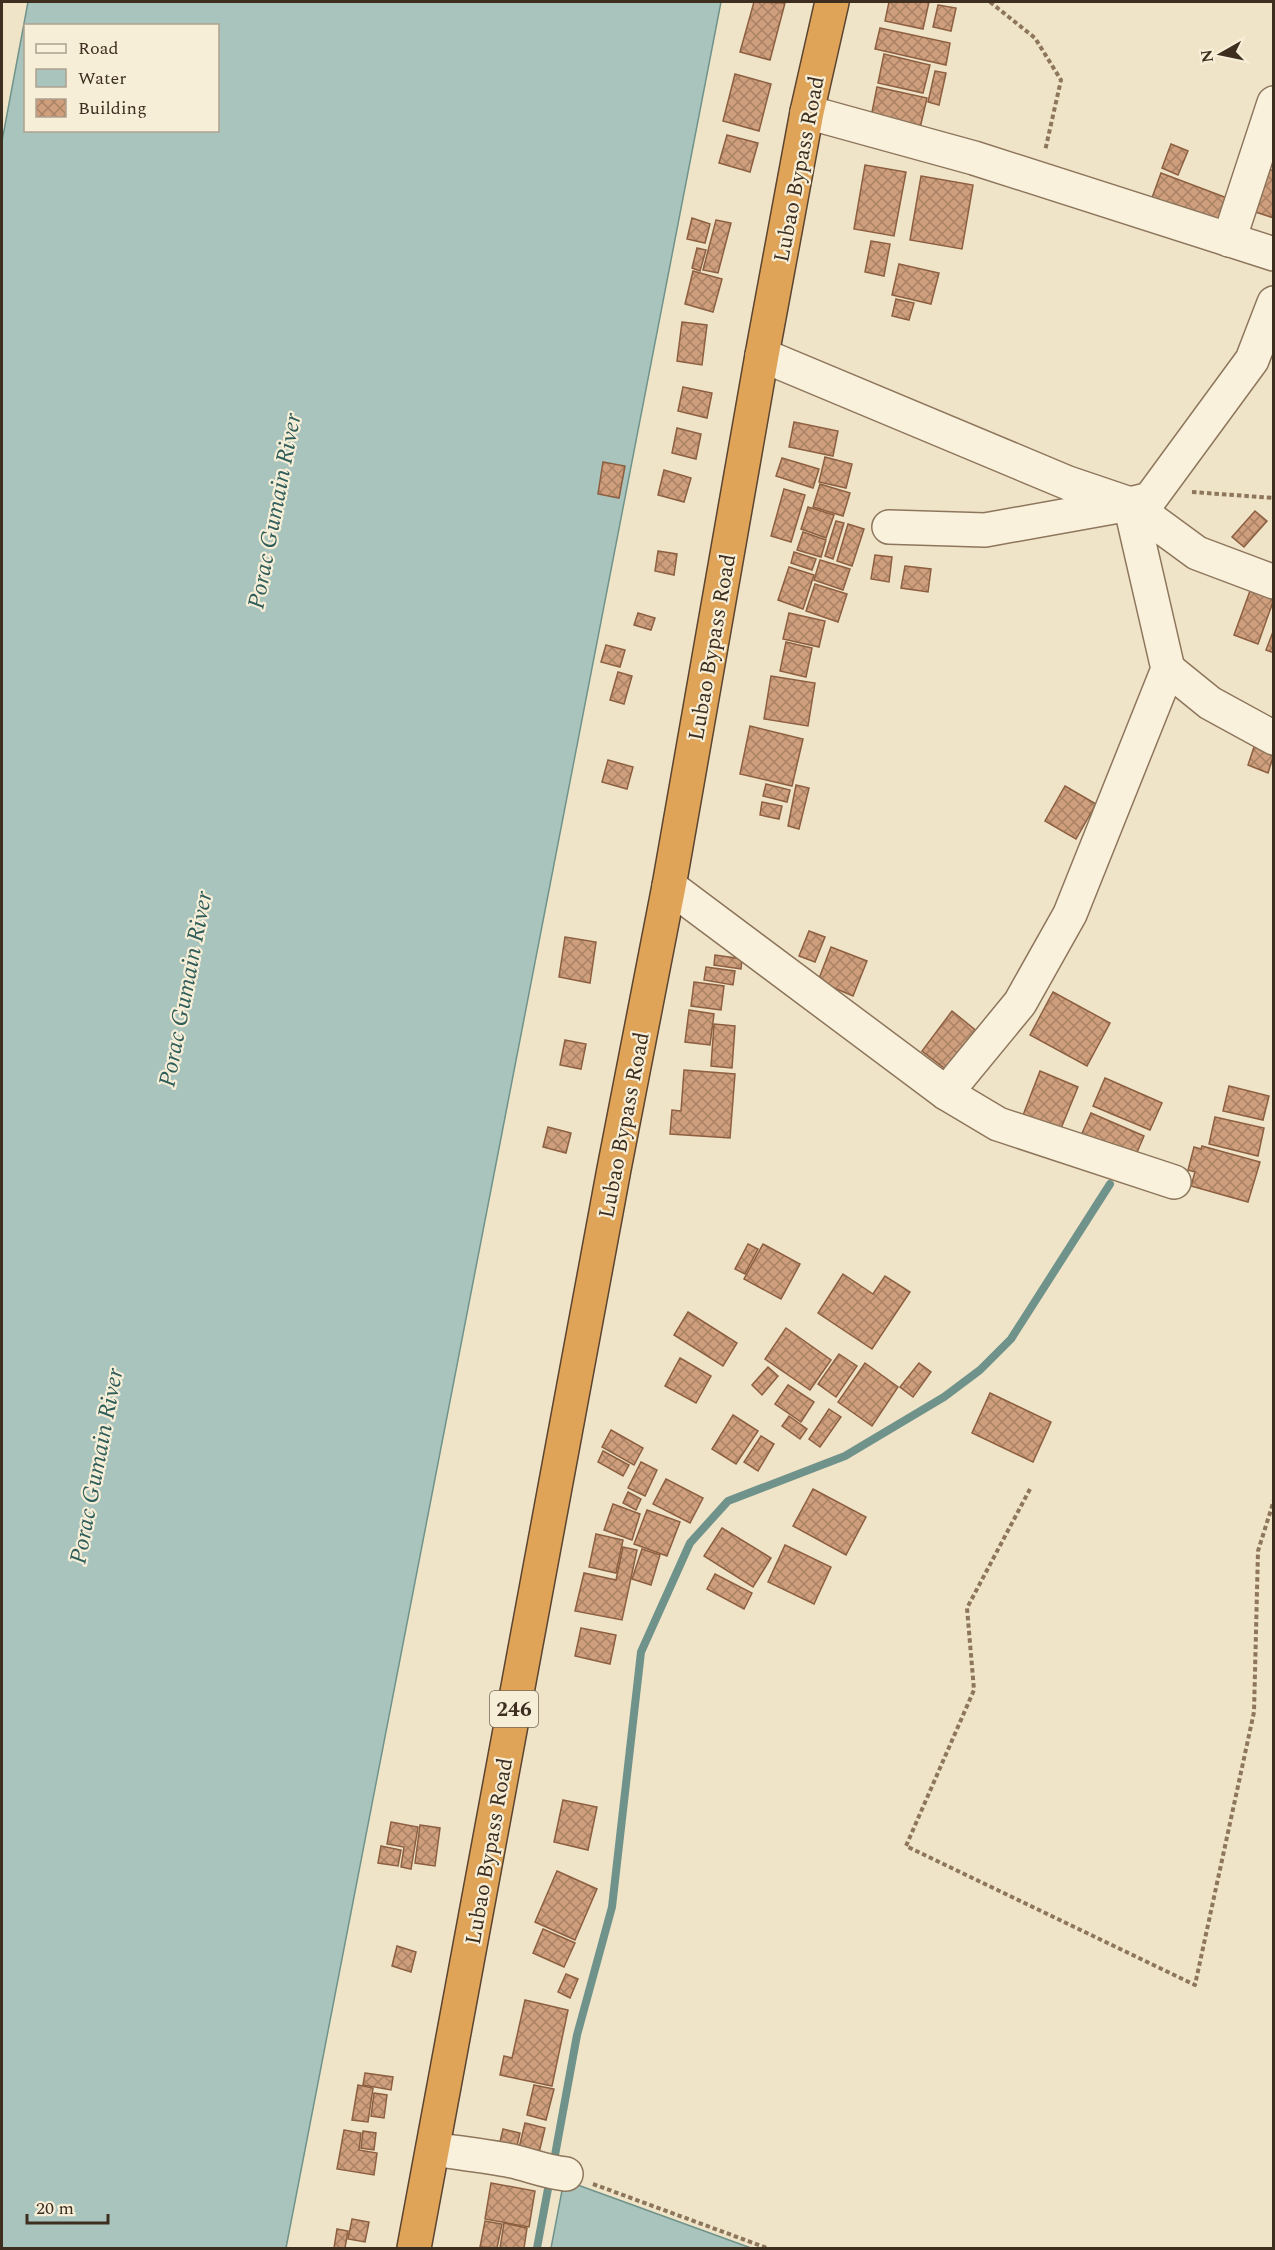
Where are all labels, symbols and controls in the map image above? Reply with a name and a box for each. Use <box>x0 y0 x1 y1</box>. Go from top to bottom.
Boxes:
legend <box>24 24 219 132</box>
north arrow <box>1191 24 1251 84</box>
text: Road <box>78 35 119 62</box>
text: N <box>1194 48 1220 65</box>
text: Water <box>78 65 126 92</box>
street label: Lubao Bypass Road <box>765 73 834 265</box>
text: Building <box>78 95 147 122</box>
water label: Porac Gumain River <box>238 409 312 612</box>
street label: Lubao Bypass Road <box>680 551 745 743</box>
water label: Porac Gumain River <box>149 887 223 1090</box>
street label: Lubao Bypass Road <box>590 1029 659 1221</box>
water label: Porac Gumain River <box>60 1364 134 1567</box>
road number: 246 <box>490 1691 538 1727</box>
street label: Lubao Bypass Road <box>457 1755 522 1947</box>
scale bar <box>27 2187 108 2225</box>
text: 20 m <box>36 2195 74 2222</box>

